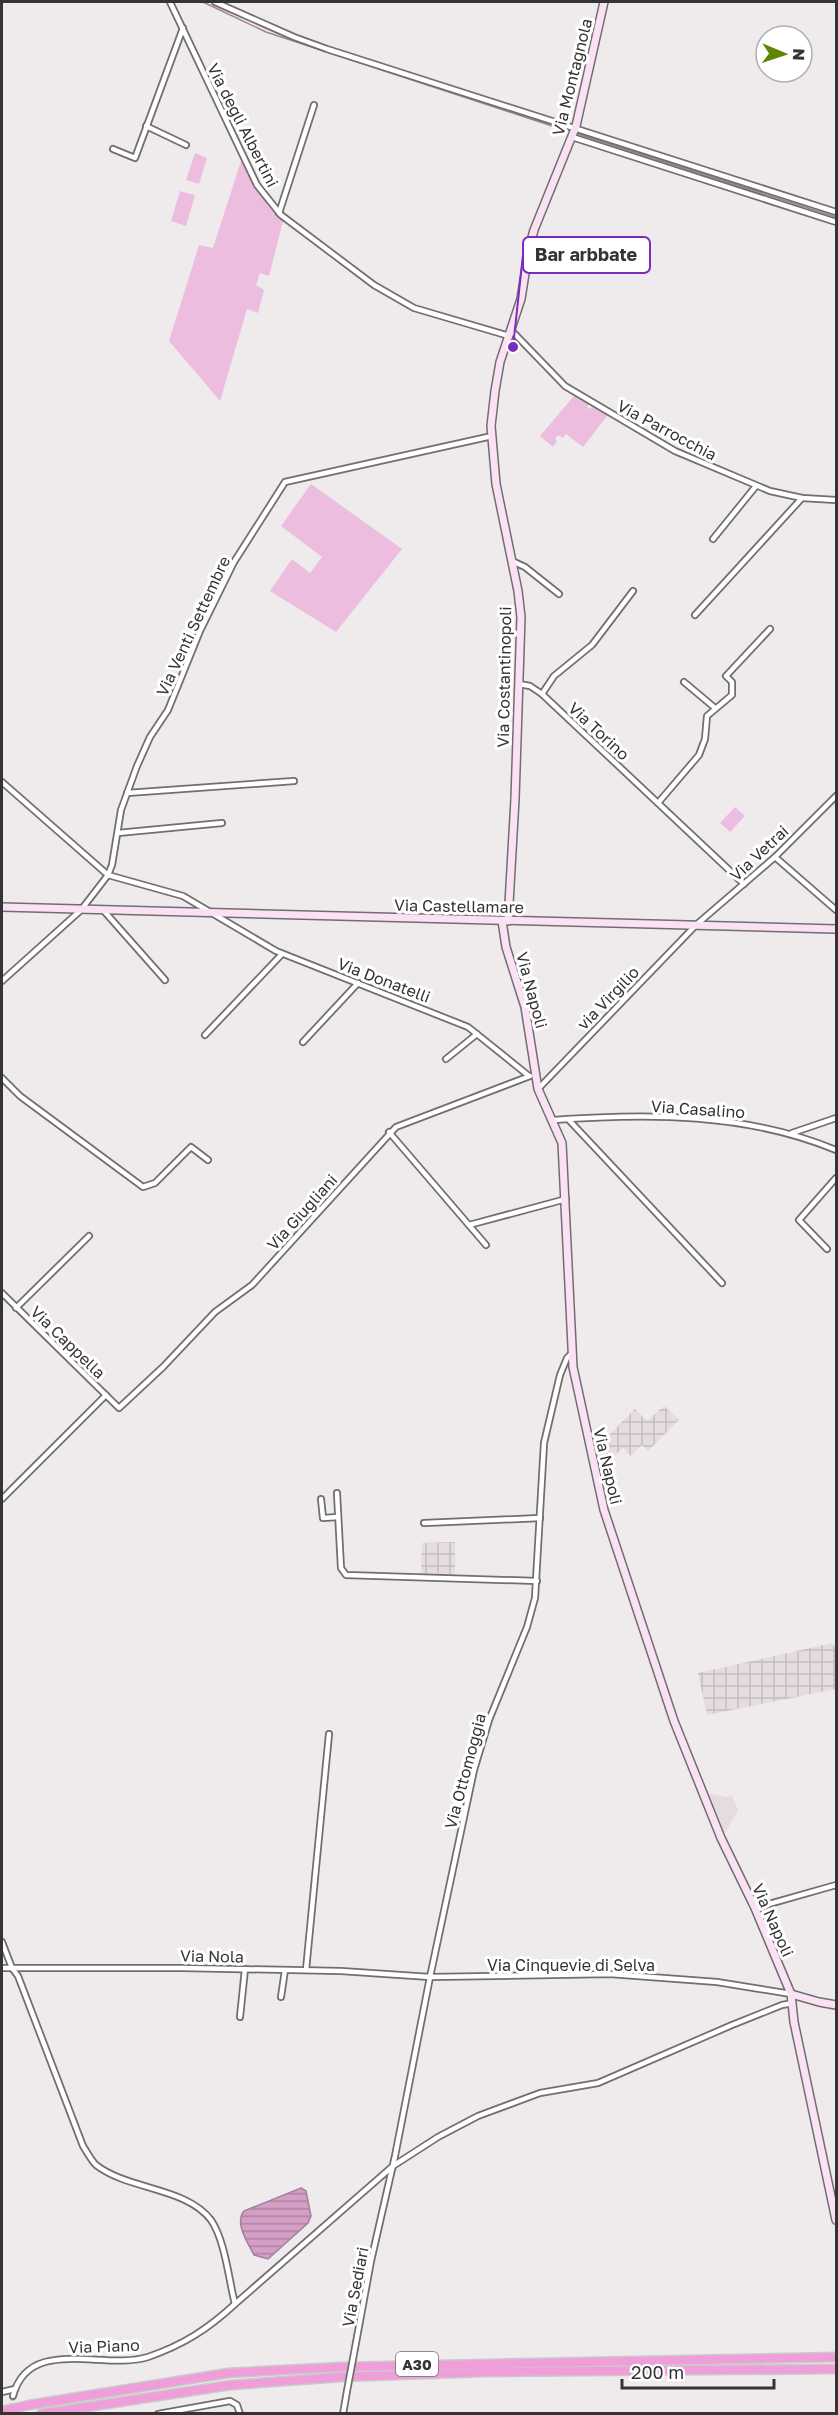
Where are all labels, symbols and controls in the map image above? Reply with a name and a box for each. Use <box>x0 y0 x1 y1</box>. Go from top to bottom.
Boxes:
street label: Via Montagnola <box>548 16 596 138</box>
north arrow <box>754 24 814 84</box>
text: N <box>789 48 809 61</box>
street label: Via degli Albertini <box>203 60 283 190</box>
callout: Bar arbbate <box>523 237 650 273</box>
text: Bar arbbate <box>535 243 638 265</box>
street label: Via Parrocchia <box>614 395 720 465</box>
street label: Via Venti Settembre <box>152 553 234 699</box>
street label: Via Costantinopoli <box>493 606 515 748</box>
street label: Via Torino <box>564 698 634 764</box>
street label: Via Vetrai <box>726 821 792 885</box>
street label: Via Castellamare <box>394 895 524 917</box>
street label: Via Napoli <box>512 950 552 1030</box>
street label: Via Donatelli <box>335 953 433 1007</box>
street label: via Virgilio <box>573 962 643 1034</box>
street label: Via Casalino <box>650 1096 746 1122</box>
street label: Via Giugliani <box>263 1170 341 1254</box>
street label: Via Cappella <box>26 1301 110 1383</box>
street label: Via Napoli <box>589 1426 627 1506</box>
street label: Via Ottomoggia <box>440 1711 490 1831</box>
street label: Via Napoli <box>748 1880 798 1960</box>
street label: Via Nola <box>180 1945 244 1967</box>
street label: Via Cinquevie di Selva <box>487 1955 655 1975</box>
street label: Via Sediari <box>337 2245 373 2329</box>
street label: Via Piano <box>68 2335 140 2357</box>
road number: A30 <box>396 2352 438 2376</box>
scale bar <box>622 2352 774 2390</box>
text: 200 m <box>631 2361 684 2383</box>

